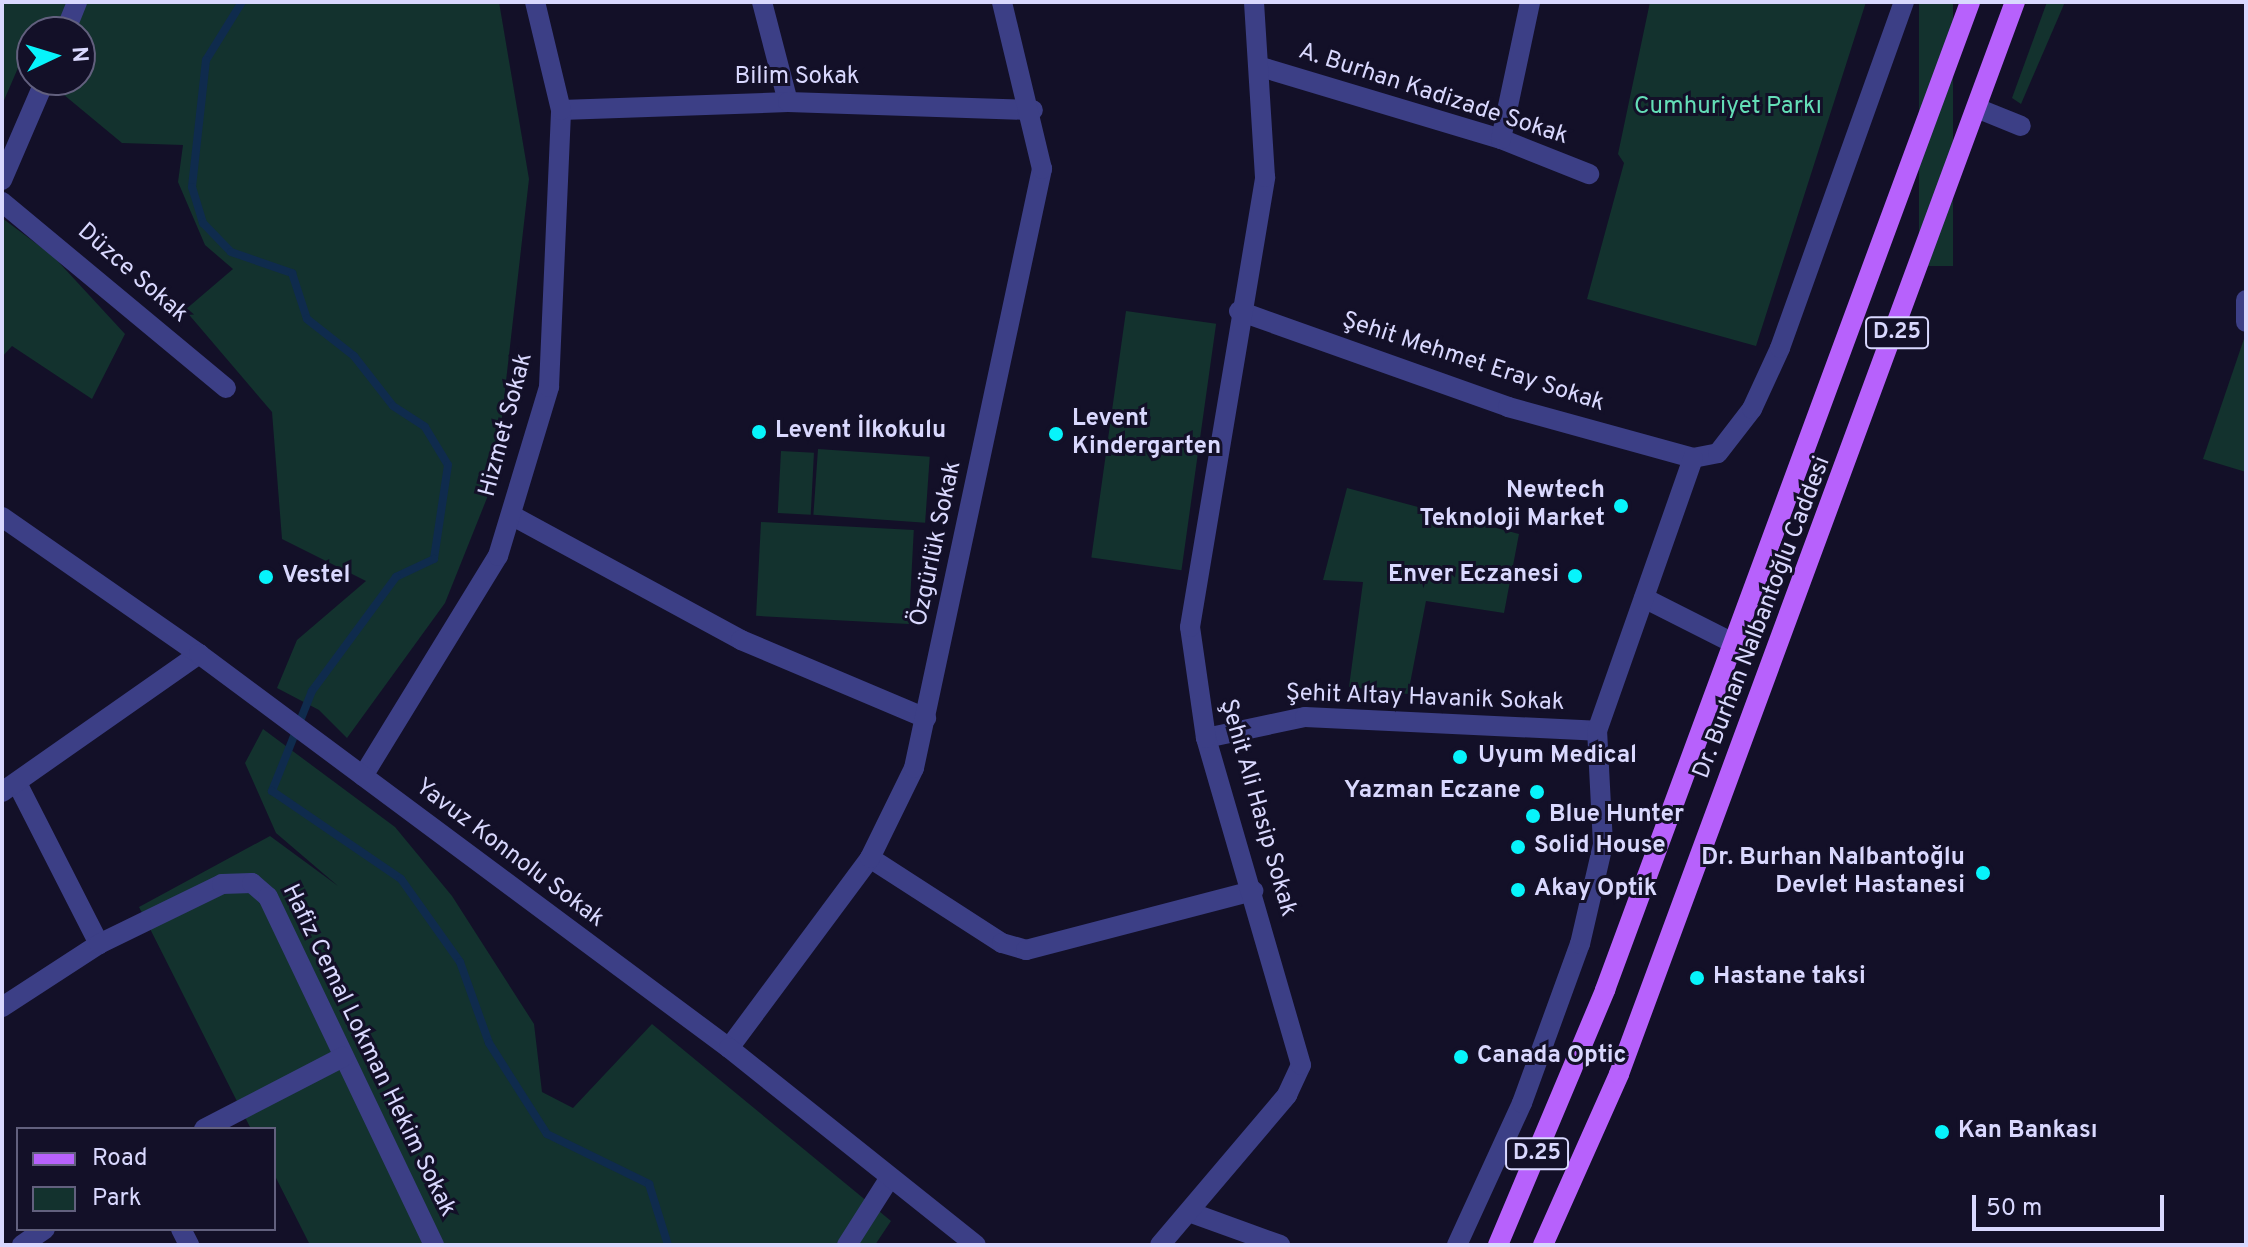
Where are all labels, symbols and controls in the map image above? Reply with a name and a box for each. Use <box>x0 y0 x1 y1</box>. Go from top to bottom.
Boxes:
north arrow <box>16 16 96 96</box>
street label: A. Burhan Kadizade Sokak <box>1295 38 1571 152</box>
text: N <box>64 46 92 63</box>
street label: Bilim Sokak <box>734 64 860 92</box>
park label: Cumhuriyet Parkı <box>1634 94 1822 122</box>
street label: Düzce Sokak <box>71 218 193 330</box>
street label: Şehit Mehmet Eray Sokak <box>1338 307 1608 419</box>
road number: D.25 <box>1865 315 1929 351</box>
street label: Hizmet Sokak <box>474 350 540 500</box>
place label: Levent Kindergarten <box>1072 406 1221 462</box>
place label: Levent İlkokulu <box>775 418 946 446</box>
marker: Levent İlkokulu <box>750 423 768 441</box>
marker: Levent Kindergarten <box>1047 425 1065 443</box>
street label: Dr. Burhan Nalbantoğlu Caddesi <box>1688 453 1838 783</box>
street label: Özgürlük Sokak <box>905 459 969 629</box>
place label: Newtech Teknoloji Market <box>1419 478 1605 534</box>
marker: Newtech Teknoloji Market <box>1612 497 1630 515</box>
place label: Enver Eczanesi <box>1388 562 1559 590</box>
place label: Vestel <box>282 563 350 591</box>
marker: Enver Eczanesi <box>1566 567 1584 585</box>
marker: Vestel <box>257 568 275 586</box>
street label: Şehit Altay Havanik Sokak <box>1285 680 1565 718</box>
street label: Şehit Ali Hasip Sokak <box>1212 696 1302 920</box>
place label: Uyum Medical <box>1478 743 1637 771</box>
marker: Uyum Medical <box>1449 746 1471 768</box>
street label: Yavuz Konnolu Sokak <box>409 773 609 935</box>
place label: Yazman Eczane <box>1344 778 1521 806</box>
marker: Yazman Eczane <box>1528 783 1546 801</box>
place label: Blue Hunter <box>1549 802 1684 830</box>
marker: Blue Hunter <box>1524 807 1542 825</box>
place label: Solid House <box>1534 833 1666 861</box>
marker: Solid House <box>1509 838 1527 856</box>
place label: Dr. Burhan Nalbantoğlu Devlet Hastanesi <box>1701 845 1965 901</box>
marker: Dr. Burhan Nalbantoğlu Devlet Hastanesi <box>1972 862 1994 884</box>
place label: Akay Optik <box>1534 876 1657 904</box>
street label: Hafiz Cemal Lokman Hekim Sokak <box>275 880 461 1222</box>
marker: Akay Optik <box>1509 881 1527 899</box>
place label: Hastane taksi <box>1713 964 1866 992</box>
marker: Hastane taksi <box>1688 969 1706 987</box>
place label: Canada Optic <box>1477 1043 1626 1071</box>
marker: Canada Optic <box>1452 1048 1470 1066</box>
place label: Kan Bankası <box>1958 1118 2098 1146</box>
marker: Kan Bankası <box>1933 1123 1951 1141</box>
legend <box>16 1127 276 1231</box>
road number: D.25 <box>1505 1136 1569 1172</box>
text: Road <box>92 1144 148 1174</box>
scale bar <box>1976 1179 2168 1229</box>
text: Park <box>92 1184 142 1214</box>
text: 50 m <box>1986 1194 2042 1224</box>

